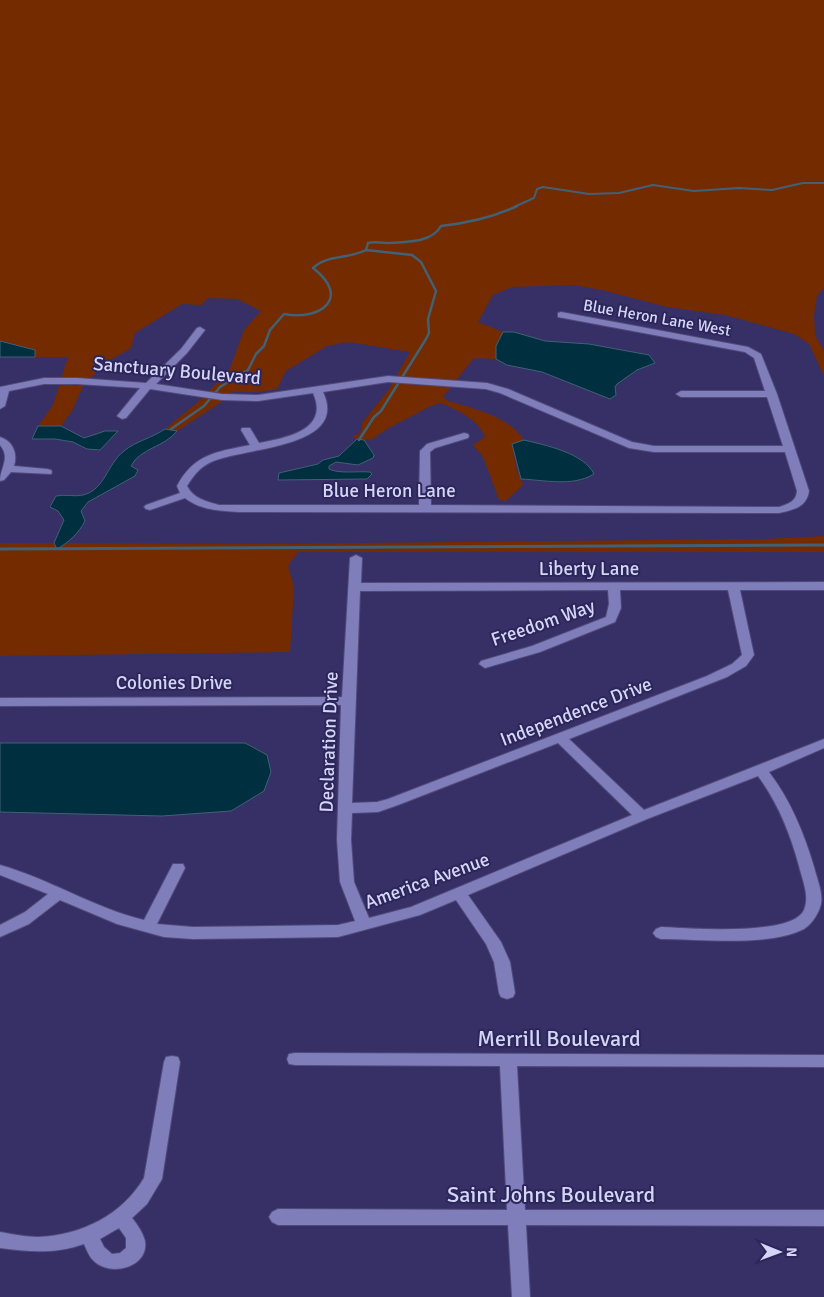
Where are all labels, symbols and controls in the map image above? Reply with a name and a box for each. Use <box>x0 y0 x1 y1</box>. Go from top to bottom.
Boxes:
street label: Blue Heron Lane West <box>582 295 733 341</box>
street label: Sanctuary Boulevard <box>92 352 262 390</box>
street label: Blue Heron Lane <box>322 479 456 503</box>
street label: Liberty Lane <box>539 557 639 581</box>
street label: Freedom Way <box>488 594 598 652</box>
street label: Colonies Drive <box>116 671 232 695</box>
street label: Declaration Drive <box>315 671 343 813</box>
street label: Independence Drive <box>497 672 655 752</box>
street label: America Avenue <box>361 847 493 915</box>
street label: Merrill Boulevard <box>477 1025 641 1052</box>
street label: Saint Johns Boulevard <box>447 1181 655 1208</box>
north arrow <box>754 1227 804 1277</box>
text: N <box>783 1247 800 1257</box>

